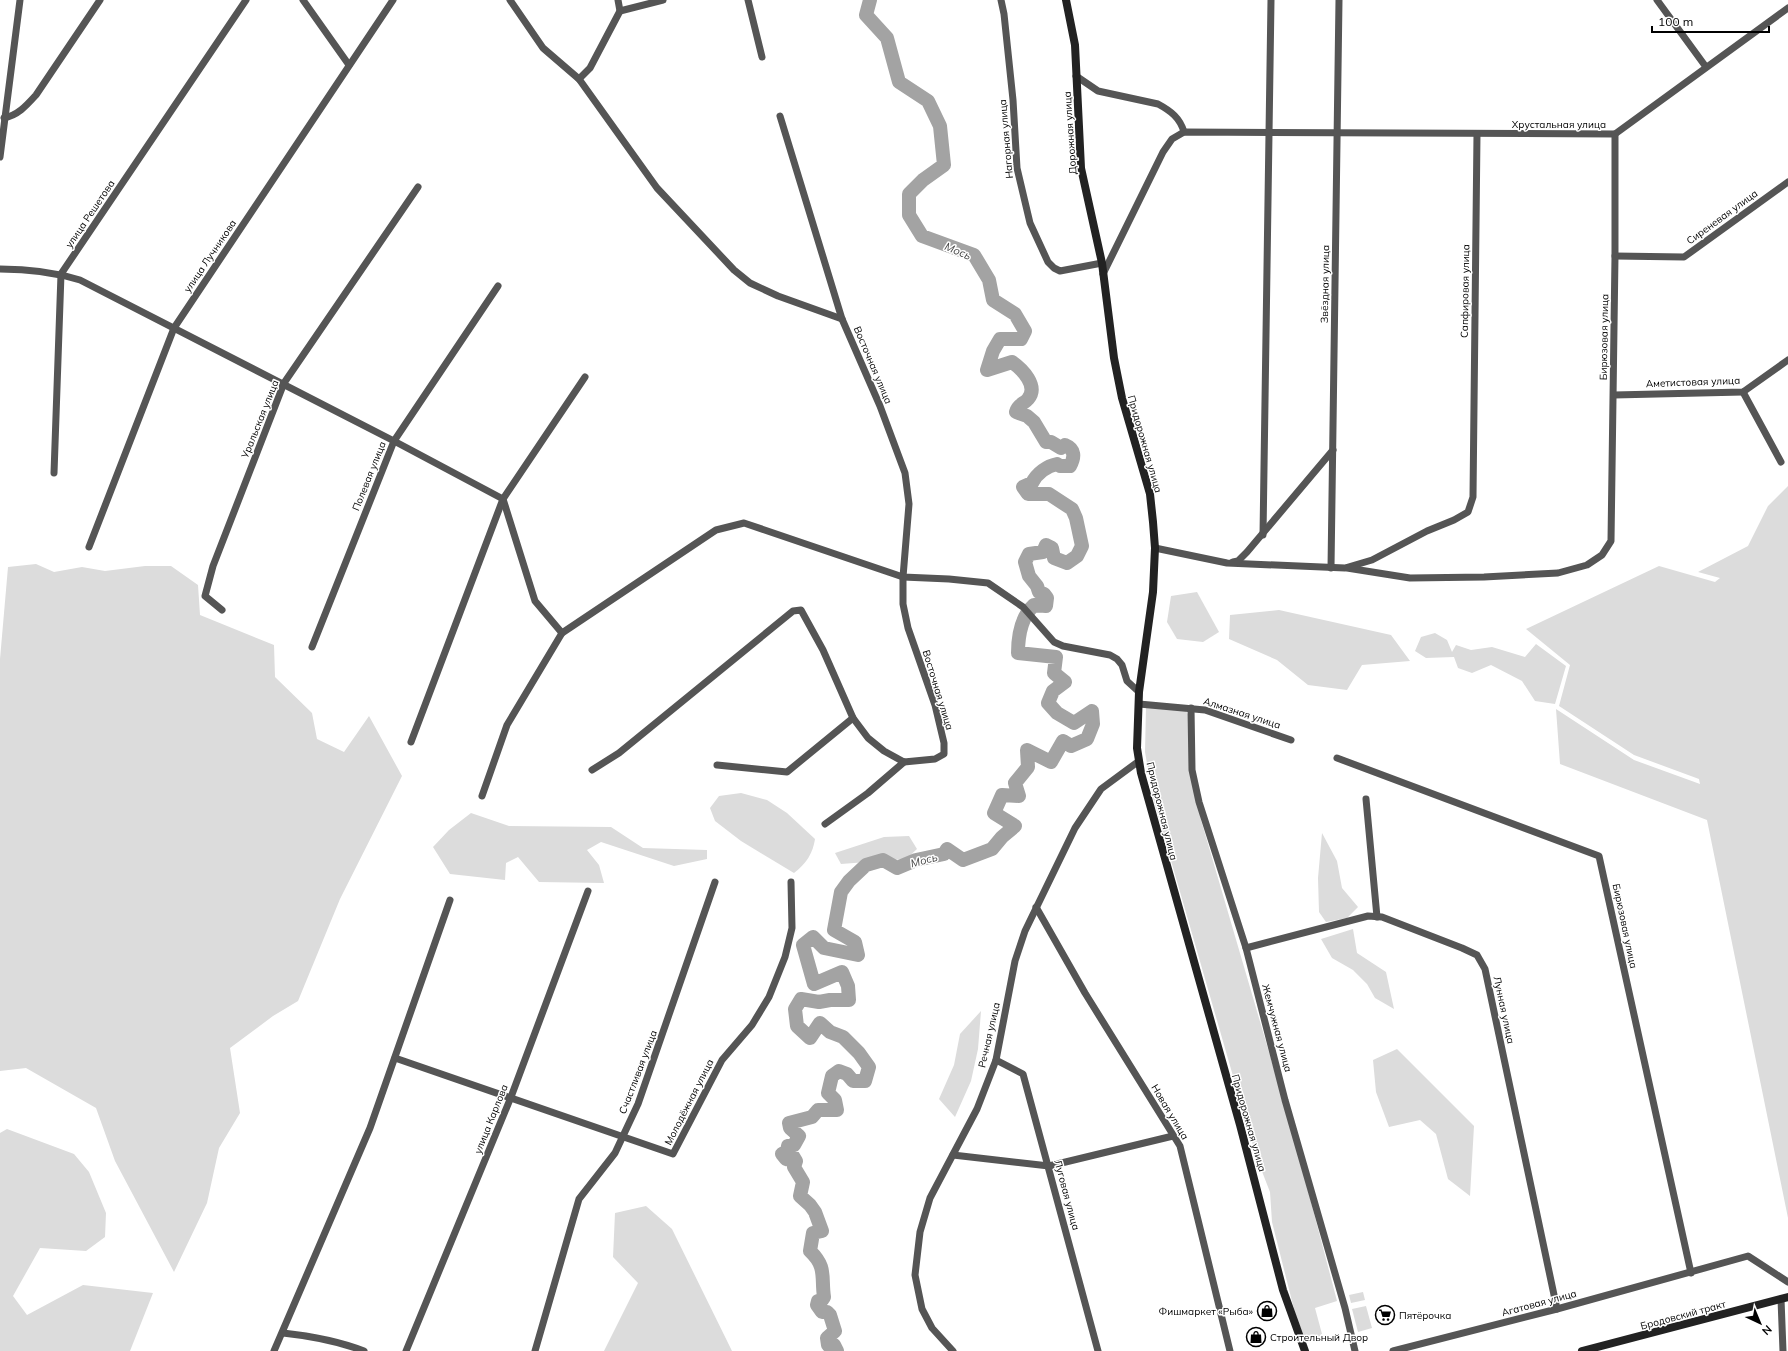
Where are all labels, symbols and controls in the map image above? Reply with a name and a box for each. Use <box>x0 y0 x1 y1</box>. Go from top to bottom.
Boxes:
scale bar <box>1652 8 1769 34</box>
text: 100 m <box>1658 14 1693 29</box>
street label: Дорожная улица <box>1061 91 1079 175</box>
street label: Нагорная улица <box>996 99 1016 179</box>
street label: Хрустальная улица <box>1512 118 1606 131</box>
street label: улица Решетова <box>62 177 118 251</box>
street label: Сиреневая улица <box>1684 187 1760 247</box>
street label: улица Лучникова <box>181 217 239 295</box>
water label: Мось <box>943 239 973 263</box>
street label: Сапфировая улица <box>1458 244 1472 338</box>
street label: Звёздная улица <box>1318 245 1332 323</box>
street label: Бирюзовая улица <box>1597 294 1611 380</box>
street label: Восточная улица <box>851 324 895 406</box>
street label: Аметистовая улица <box>1646 374 1740 390</box>
street label: Уральская улица <box>238 378 282 461</box>
street label: Придорожная улица <box>1125 394 1165 494</box>
street label: Полевая улица <box>349 439 389 513</box>
street label: Восточная улица <box>920 648 956 732</box>
street label: Алмазная улица <box>1202 694 1282 732</box>
street label: Придорожная улица <box>1143 760 1181 862</box>
water label: Мось <box>909 850 939 870</box>
street label: Бирюзовая улица <box>1610 882 1640 970</box>
street label: Лунная улица <box>1491 975 1517 1045</box>
street label: Жемчужная улица <box>1259 983 1295 1073</box>
street label: Речная улица <box>975 1001 1003 1069</box>
street label: Счастливая улица <box>616 1028 660 1116</box>
street label: Молодёжная улица <box>662 1057 716 1147</box>
street label: Придорожная улица <box>1229 1073 1269 1173</box>
street label: улица Карлова <box>471 1082 511 1156</box>
street label: Новая улица <box>1148 1082 1192 1142</box>
street label: Луговая улица <box>1051 1158 1083 1232</box>
street label: Агатовая улица <box>1500 1287 1578 1319</box>
street label: Бродовский тракт <box>1639 1297 1728 1333</box>
shop icon: Фишмаркет «Рыба» <box>1256 1300 1278 1322</box>
north arrow <box>1740 1303 1780 1343</box>
supermarket icon: Пятёрочка <box>1374 1304 1396 1326</box>
place label: Фишмаркет «Рыба» <box>1159 1305 1254 1318</box>
place label: Пятёрочка <box>1399 1309 1451 1322</box>
text: N <box>1759 1322 1775 1338</box>
shop icon: Строительный Двор <box>1245 1326 1267 1348</box>
place label: Строительный Двор <box>1270 1331 1368 1344</box>

